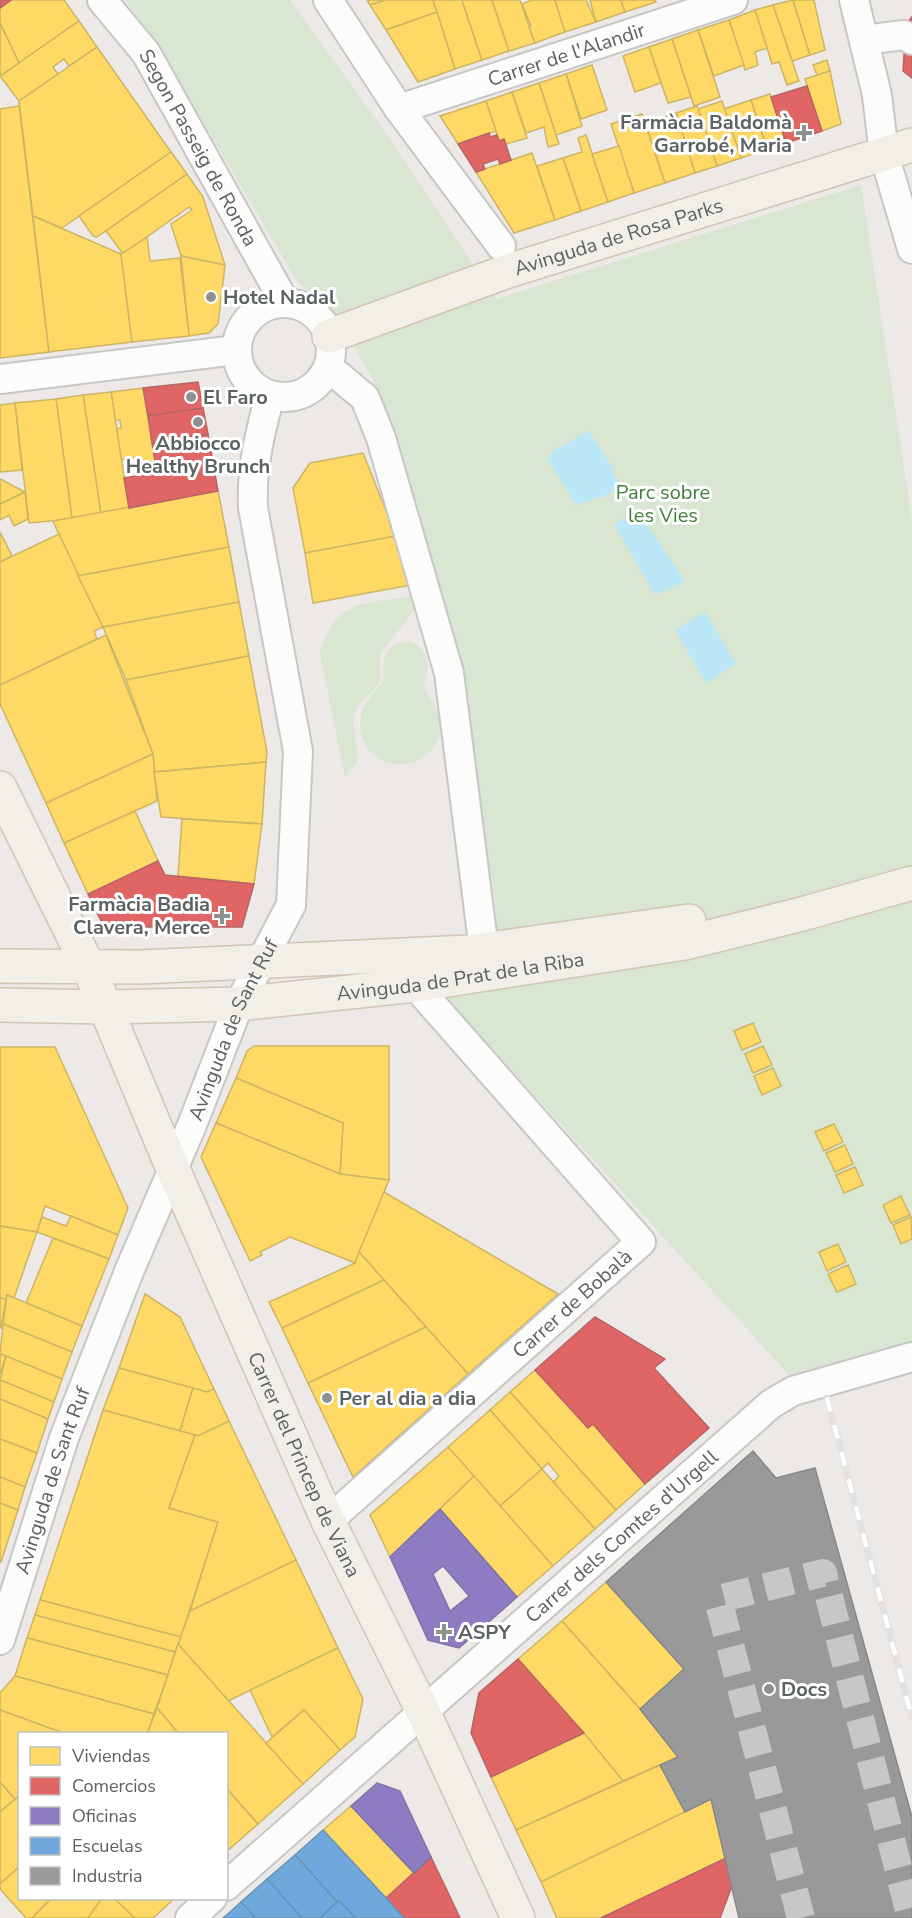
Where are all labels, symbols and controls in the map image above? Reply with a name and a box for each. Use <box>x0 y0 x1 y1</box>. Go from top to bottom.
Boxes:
street label: Carrer de l'Alandir <box>484 16 648 93</box>
street label: Segon Passeig de Ronda <box>133 44 264 251</box>
place label: Farmàcia Baldomà Garrobé, Maria <box>620 109 792 159</box>
marker: Farmàcia Baldomà Garrobé, Maria <box>797 126 811 140</box>
street label: Avinguda de Rosa Parks <box>511 191 726 282</box>
place label: Hotel Nadal <box>223 284 336 311</box>
marker: Hotel Nadal <box>204 290 218 304</box>
place label: El Faro <box>203 384 268 411</box>
marker: El Faro <box>184 390 198 404</box>
marker: Abbiocco Healthy Brunch <box>191 415 205 429</box>
place label: Abbiocco Healthy Brunch <box>126 430 270 480</box>
park label: Parc sobre les Vies <box>616 479 710 529</box>
place label: Farmàcia Badia Clavera, Merce <box>68 891 210 941</box>
marker: Farmàcia Badia Clavera, Merce <box>215 909 229 923</box>
street label: Avinguda de Sant Ruf <box>182 934 285 1124</box>
street label: Avinguda de Prat de la Riba <box>335 945 586 1007</box>
street label: Carrer de Bobalà <box>506 1243 638 1364</box>
street label: Carrer del Princep de Viana <box>242 1347 367 1582</box>
street label: Avinguda de Sant Ruf <box>8 1382 96 1577</box>
place label: Per al dia a dia <box>339 1385 476 1412</box>
marker: Per al dia a dia <box>320 1391 334 1405</box>
street label: Carrer dels Comtes d'Urgell <box>519 1444 724 1629</box>
place label: ASPY <box>458 1619 511 1646</box>
marker: ASPY <box>435 1623 453 1641</box>
place label: Docs <box>781 1676 827 1703</box>
marker: Docs <box>762 1682 776 1696</box>
legend <box>18 1732 228 1900</box>
text: Viviendas <box>71 1744 151 1768</box>
text: Comercios <box>72 1774 156 1798</box>
text: Oficinas <box>72 1804 137 1828</box>
text: Escuelas <box>72 1834 143 1858</box>
text: Industria <box>72 1864 142 1888</box>

